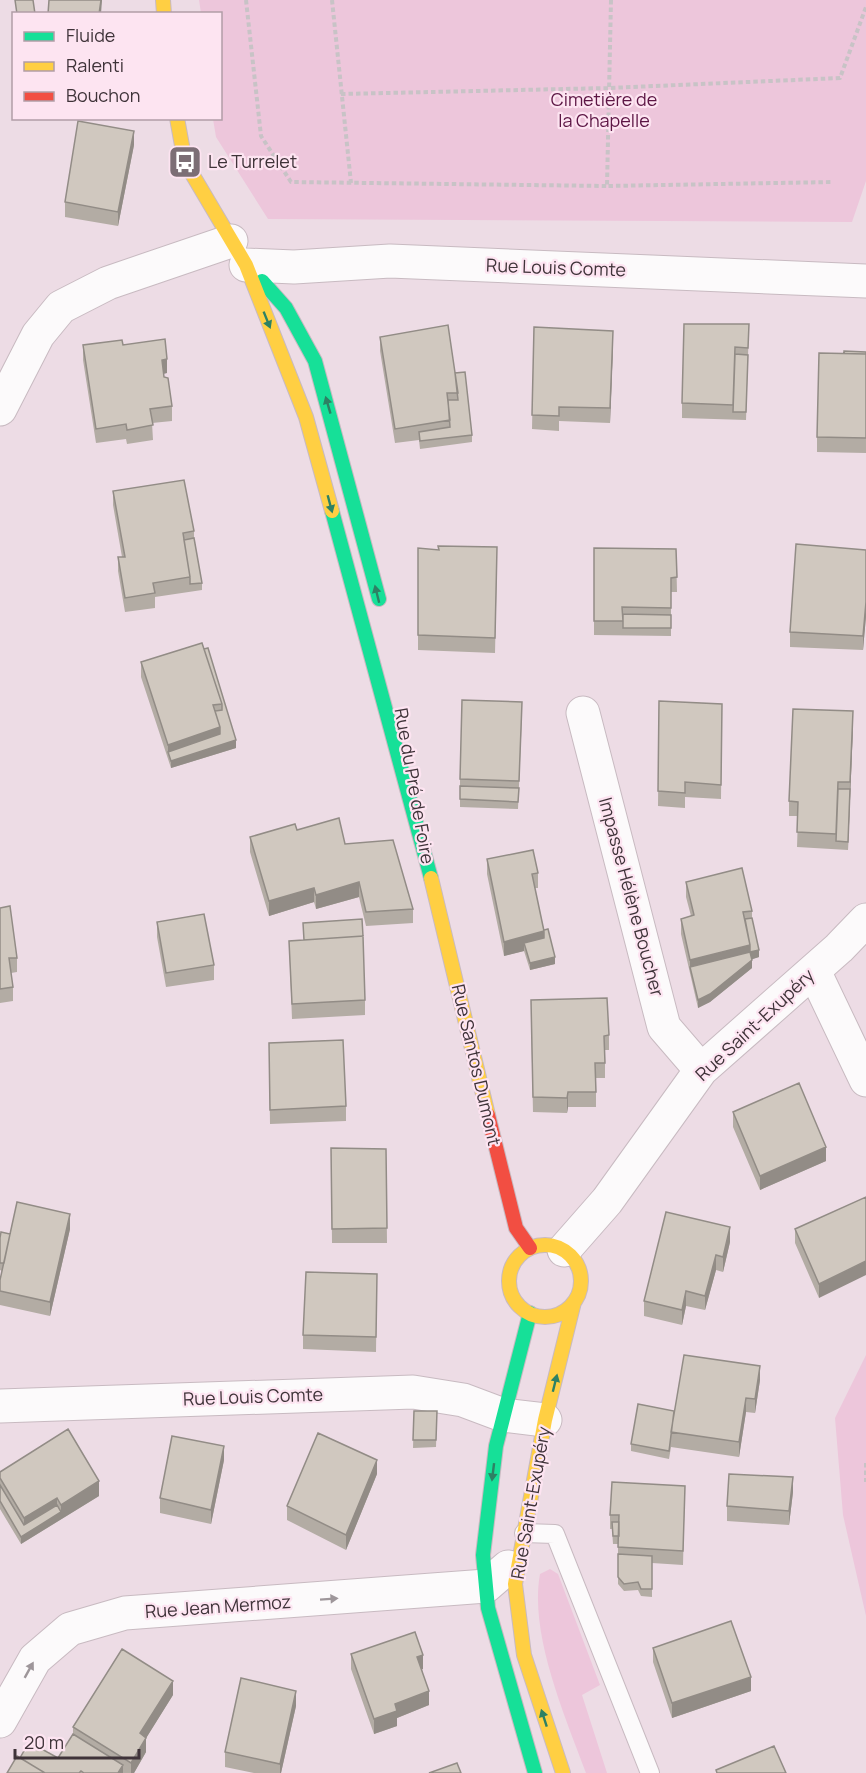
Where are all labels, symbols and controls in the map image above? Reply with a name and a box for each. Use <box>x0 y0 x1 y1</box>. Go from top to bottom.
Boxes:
legend <box>12 12 222 120</box>
text: Fluide <box>66 23 115 47</box>
text: Ralenti <box>66 53 124 77</box>
text: Bouchon <box>66 83 140 107</box>
park label: Cimetière de la Chapelle <box>551 87 657 132</box>
bus stop icon: Le Turrelet <box>167 144 203 180</box>
place label: Le Turrelet <box>208 149 297 173</box>
street label: Rue Louis Comte <box>486 253 626 281</box>
one-way arrow <box>262 311 272 329</box>
one-way arrow <box>323 396 333 414</box>
one-way arrow <box>325 495 335 513</box>
one-way arrow <box>372 585 382 603</box>
street label: Rue du Pré de Foire <box>389 706 441 866</box>
street label: Impasse Hélène Boucher <box>594 795 670 999</box>
street label: Rue Saint-Exupéry <box>690 962 819 1086</box>
street label: Rue Santos Dumont <box>447 982 507 1148</box>
one-way arrow <box>550 1374 560 1393</box>
street label: Rue Louis Comte <box>183 1382 323 1410</box>
street label: Rue Saint-Exupéry <box>505 1424 555 1581</box>
one-way arrow <box>488 1463 497 1482</box>
street label: Rue Jean Mermoz <box>144 1589 292 1623</box>
one-way arrow <box>320 1594 339 1603</box>
one-way arrow <box>24 1661 34 1678</box>
one-way arrow <box>538 1709 548 1727</box>
scale bar <box>15 1722 140 1760</box>
text: 20 m <box>24 1730 64 1754</box>

